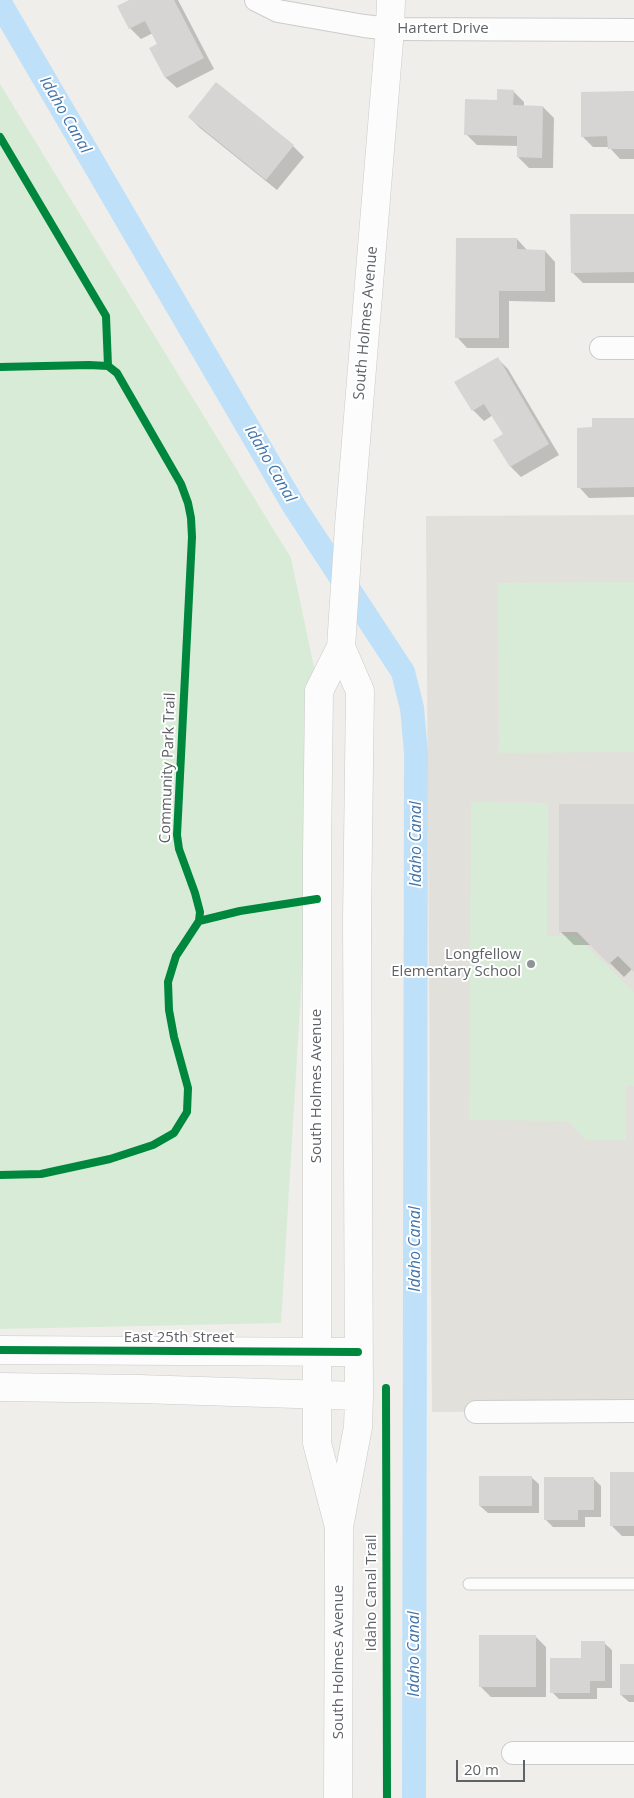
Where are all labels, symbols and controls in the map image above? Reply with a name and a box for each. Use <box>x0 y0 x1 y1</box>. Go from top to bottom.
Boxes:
street label: Hartert Drive <box>397 20 489 38</box>
water label: Idaho Canal <box>35 73 95 157</box>
street label: South Holmes Avenue <box>350 245 382 401</box>
water label: Idaho Canal <box>240 422 300 506</box>
street label: Community Park Trail <box>156 692 180 844</box>
water label: Idaho Canal <box>406 801 426 887</box>
place label: Longfellow Elementary School <box>391 946 521 981</box>
marker: Longfellow Elementary School <box>525 958 537 970</box>
street label: South Holmes Avenue <box>308 1009 326 1163</box>
water label: Idaho Canal <box>405 1206 425 1292</box>
street label: East 25th Street <box>124 1329 234 1347</box>
street label: Idaho Canal Trail <box>363 1534 381 1652</box>
street label: South Holmes Avenue <box>330 1585 348 1739</box>
water label: Idaho Canal <box>404 1611 424 1697</box>
scale bar <box>459 1750 528 1782</box>
text: 20 m <box>464 1759 499 1779</box>

